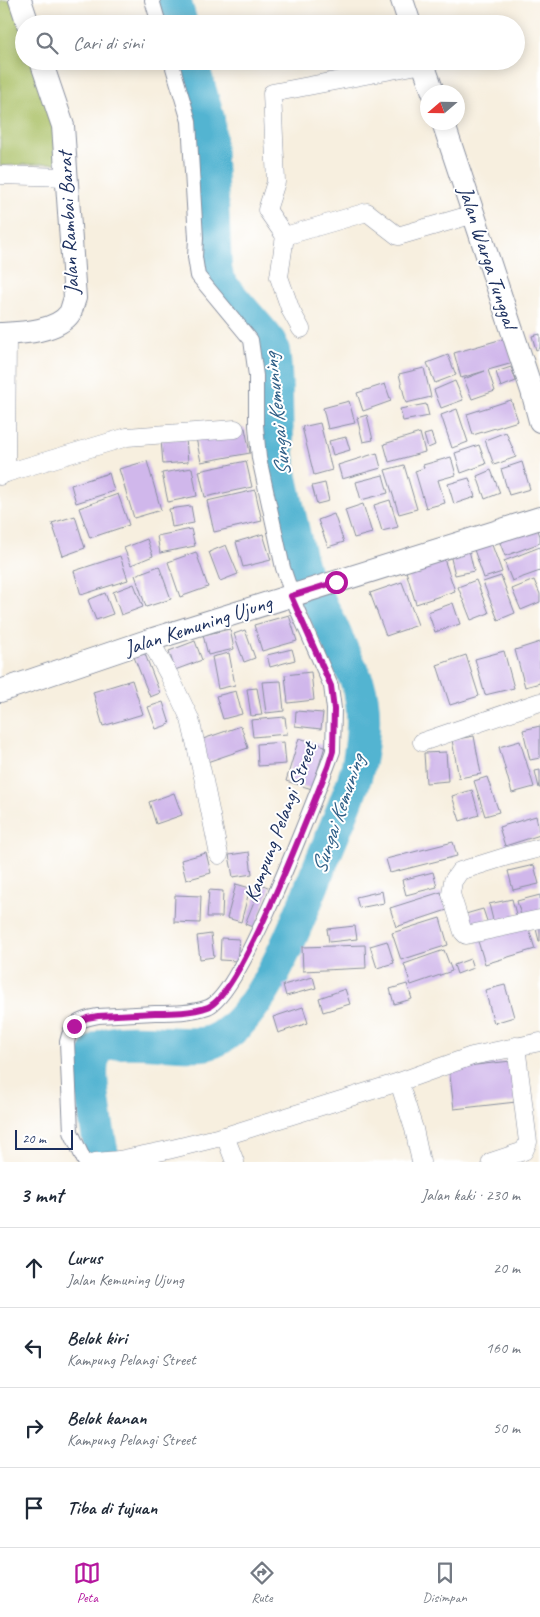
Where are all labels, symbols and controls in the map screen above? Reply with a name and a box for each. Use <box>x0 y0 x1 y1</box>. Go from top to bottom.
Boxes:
search box <box>15 15 525 70</box>
icon: search <box>33 29 61 57</box>
text: Cari di sini <box>73 31 143 55</box>
north arrow <box>420 85 465 130</box>
street label: Jalan Rambai Barat <box>51 148 85 296</box>
street label: Jalan Warga Tunggal <box>452 182 524 335</box>
water label: Sungai Kemuning <box>256 349 297 478</box>
route start <box>325 571 348 594</box>
street label: Jalan Kemuning Ujung <box>120 588 276 661</box>
street label: Kampung Pelangi Street <box>238 737 323 905</box>
water label: Sungai Kemuning <box>305 748 372 877</box>
route end <box>63 1015 86 1038</box>
scale bar <box>15 1127 72 1150</box>
text: 20 m <box>22 1130 46 1147</box>
text: 3 mnt <box>20 1182 63 1208</box>
text: Jalan kaki · 230 m <box>422 1185 520 1205</box>
text: Lurus <box>67 1246 102 1270</box>
icon: ahead <box>20 1254 48 1282</box>
text: 20 m <box>493 1258 520 1278</box>
text: Jalan Kemuning Ujung <box>67 1270 184 1290</box>
text: Belok kiri <box>67 1326 127 1350</box>
icon: left <box>20 1334 48 1362</box>
text: 160 m <box>486 1338 520 1358</box>
text: Kampung Pelangi Street <box>67 1350 196 1370</box>
text: Belok kanan <box>67 1406 146 1430</box>
icon: right <box>20 1414 48 1442</box>
text: 50 m <box>493 1418 520 1438</box>
text: Kampung Pelangi Street <box>67 1430 196 1450</box>
icon: arrive <box>20 1494 48 1522</box>
text: Tiba di tujuan <box>67 1496 157 1520</box>
tab: Peta <box>73 1559 101 1606</box>
tab: Rute <box>248 1559 276 1606</box>
tab: Disimpan <box>422 1559 467 1606</box>

